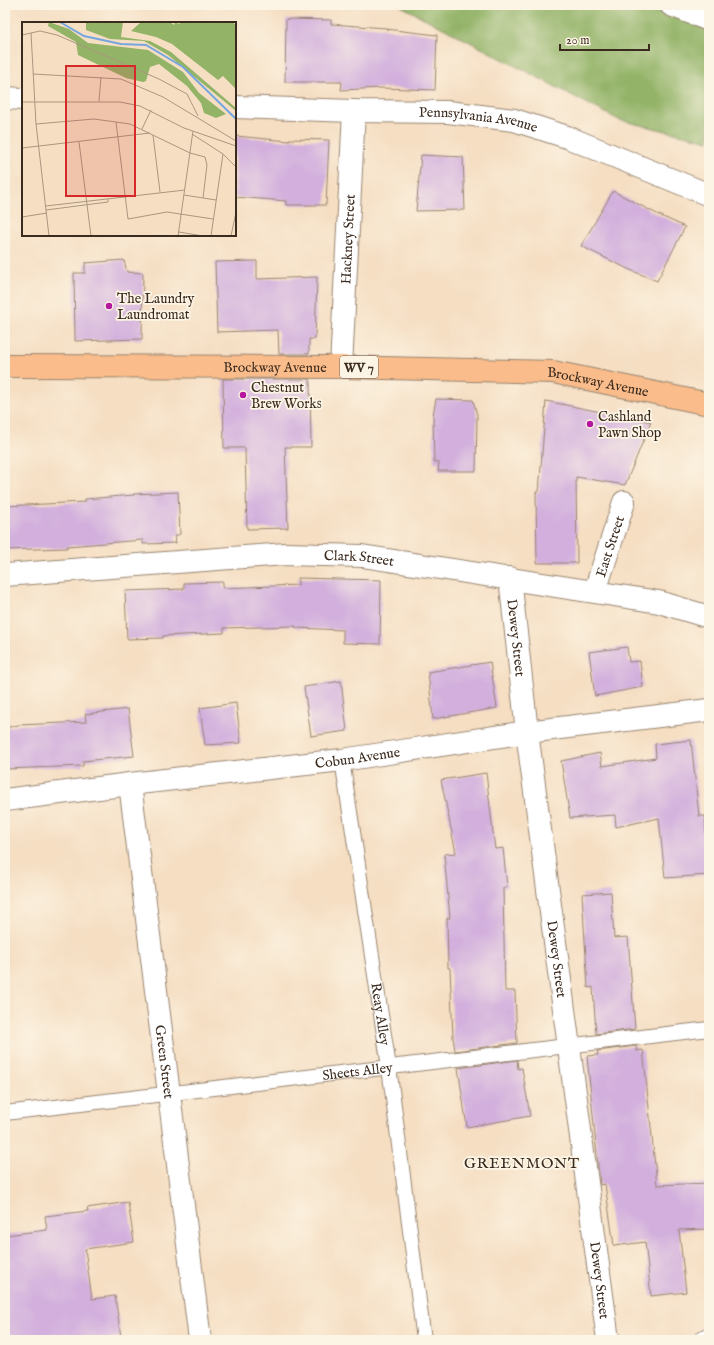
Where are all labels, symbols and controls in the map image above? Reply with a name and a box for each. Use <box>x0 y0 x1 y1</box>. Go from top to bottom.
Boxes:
inset map <box>22 22 236 236</box>
scale bar <box>560 26 649 52</box>
text: 20 m <box>566 33 589 48</box>
street label: Pennsylvania Avenue <box>419 104 540 137</box>
street label: Hackney Street <box>337 193 360 285</box>
place label: The Laundry Laundromat <box>117 290 194 324</box>
marker: The Laundry Laundromat <box>104 301 114 311</box>
road number: WV 7 <box>340 356 378 378</box>
street label: Brockway Avenue <box>223 359 327 377</box>
street label: Brockway Avenue <box>547 364 651 402</box>
place label: Chestnut Brew Works <box>251 379 322 413</box>
marker: Chestnut Brew Works <box>238 390 248 400</box>
place label: Cashland Pawn Shop <box>598 408 662 442</box>
marker: Cashland Pawn Shop <box>585 419 595 429</box>
street label: East Street <box>592 514 629 580</box>
street label: Clark Street <box>324 547 395 571</box>
street label: Dewey Street <box>502 598 529 678</box>
street label: Cobun Avenue <box>314 743 402 773</box>
street label: Dewey Street <box>542 919 570 999</box>
street label: Reay Alley <box>366 982 394 1047</box>
street label: Green Street <box>150 1024 178 1100</box>
street label: Sheets Alley <box>321 1059 394 1085</box>
district label: GREENMONT <box>464 1154 580 1173</box>
street label: Dewey Street <box>585 1240 613 1320</box>

